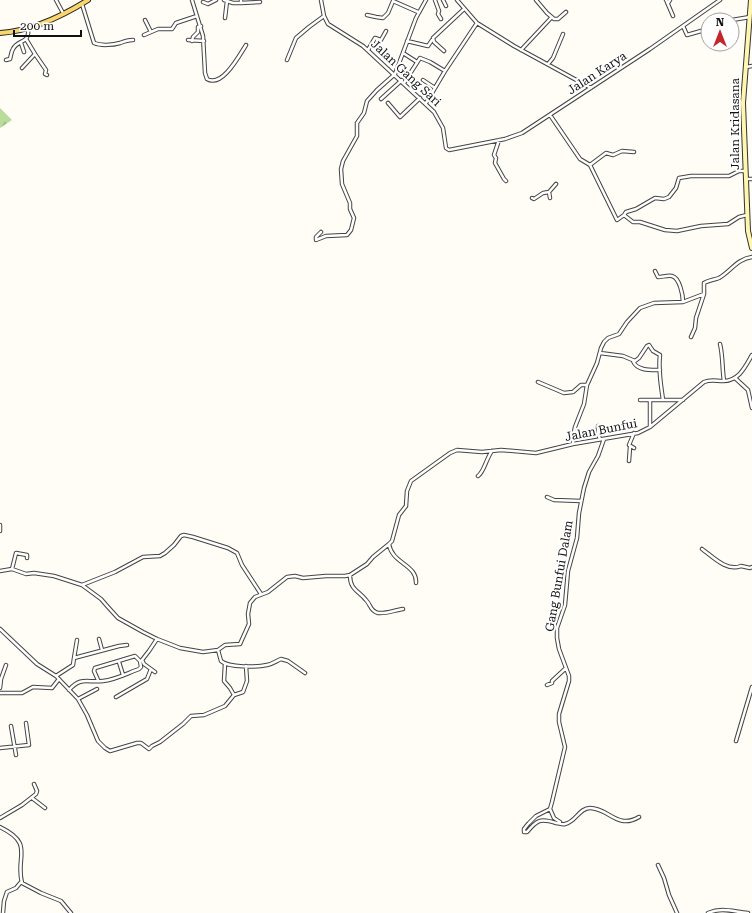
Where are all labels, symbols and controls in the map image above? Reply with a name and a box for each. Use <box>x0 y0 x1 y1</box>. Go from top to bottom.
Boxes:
scale bar <box>14 12 81 38</box>
north arrow <box>700 12 740 52</box>
text: N <box>716 16 725 29</box>
text: 200 m <box>20 19 54 33</box>
street label: Jalan Gang Sari <box>368 37 444 109</box>
street label: Jalan Karya <box>565 48 630 97</box>
street label: Jalan Kridasana <box>728 77 742 170</box>
street label: Jalan Bunfui <box>564 416 638 444</box>
street label: Gang Bunfui Dalam <box>542 519 576 633</box>

